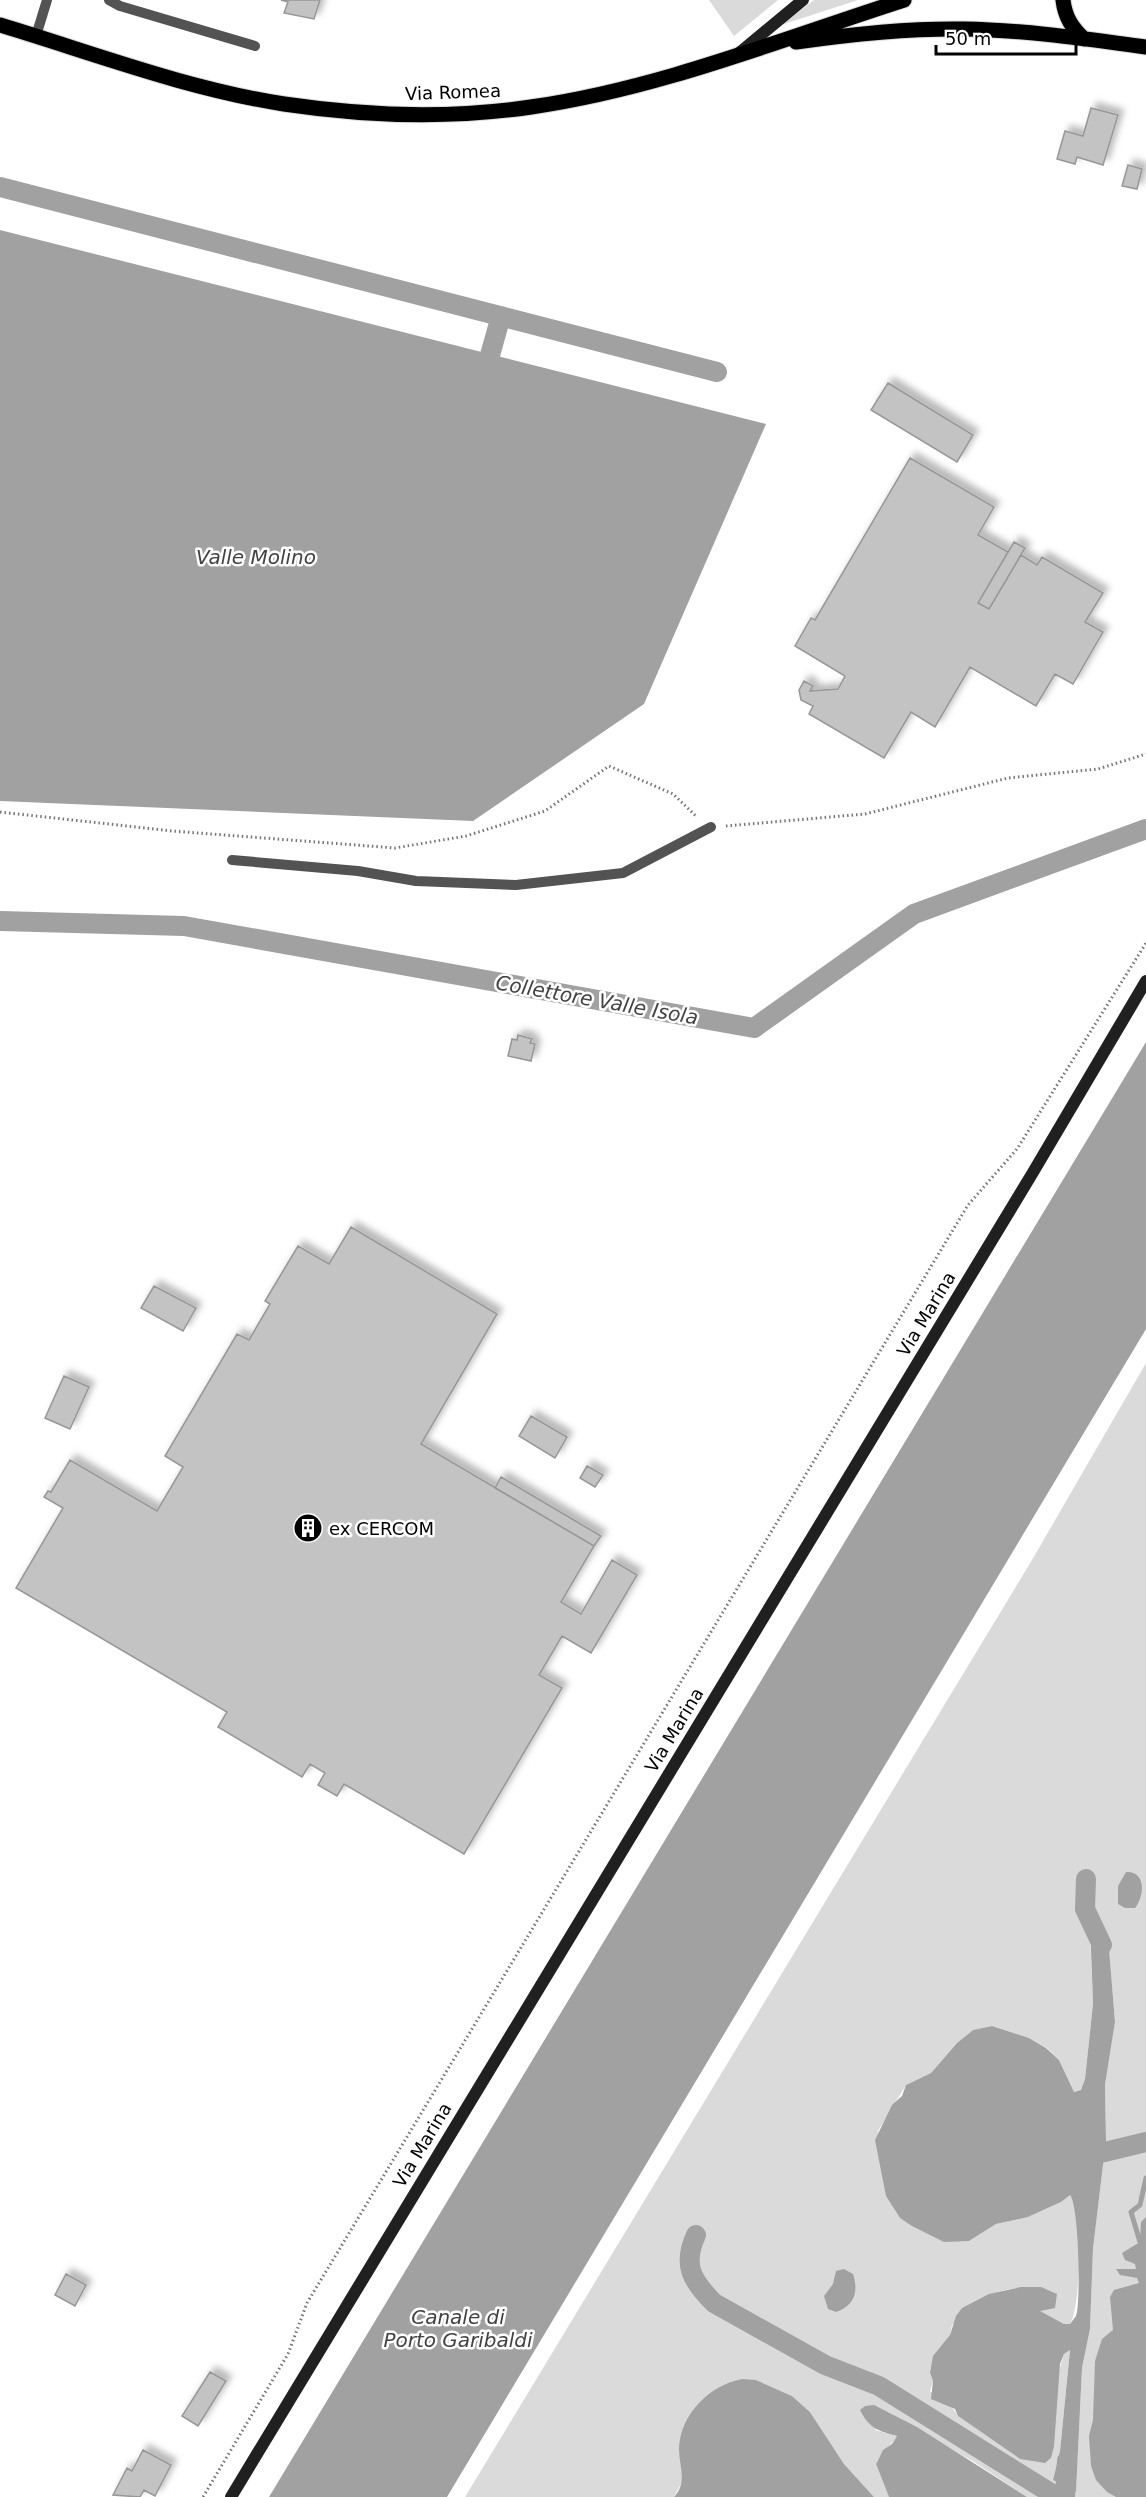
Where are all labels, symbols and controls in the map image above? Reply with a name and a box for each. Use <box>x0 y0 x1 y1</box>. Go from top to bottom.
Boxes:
scale bar <box>936 18 1076 56</box>
text: 50 m <box>945 28 991 49</box>
street label: Via Romea <box>405 80 501 104</box>
water label: Valle Molino <box>196 545 316 569</box>
water label: Collettore Valle Isola <box>494 970 700 1030</box>
street label: Via Marina <box>893 1268 959 1360</box>
building icon: ex CERCOM <box>292 1512 324 1544</box>
place label: ex CERCOM <box>329 1518 434 1539</box>
street label: Via Marina <box>641 1684 707 1776</box>
street label: Via Marina <box>389 2099 455 2191</box>
water label: Canale di Porto Garibaldi <box>383 2305 533 2352</box>

